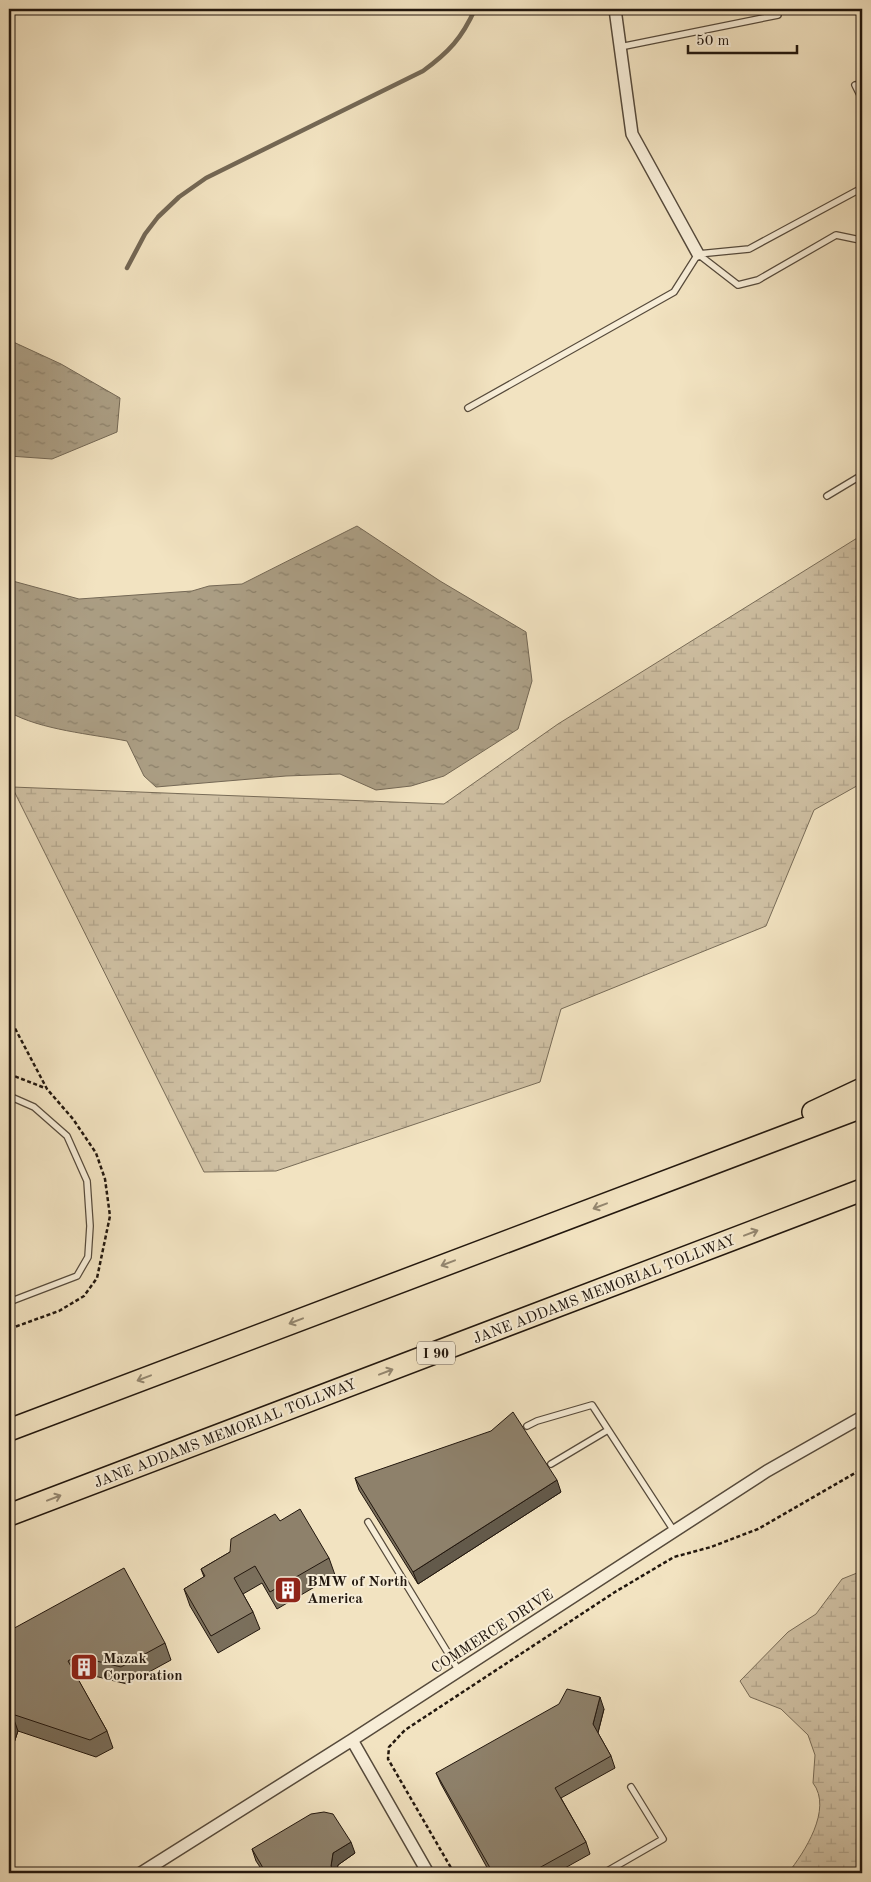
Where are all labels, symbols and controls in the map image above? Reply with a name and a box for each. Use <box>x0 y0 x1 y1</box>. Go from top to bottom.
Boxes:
scale bar <box>688 22 797 54</box>
text: 50 m <box>696 34 730 49</box>
one-way arrow <box>593 1202 608 1211</box>
one-way arrow <box>743 1228 758 1237</box>
street label: JANE ADDAMS MEMORIAL TOLLWAY <box>471 1233 738 1347</box>
one-way arrow <box>441 1259 456 1268</box>
one-way arrow <box>289 1317 304 1326</box>
road number: I 90 <box>417 1342 455 1365</box>
one-way arrow <box>378 1367 394 1376</box>
one-way arrow <box>137 1374 153 1383</box>
street label: JANE ADDAMS MEMORIAL TOLLWAY <box>92 1377 359 1491</box>
one-way arrow <box>46 1493 62 1502</box>
building icon: BMW of North America <box>273 1575 303 1605</box>
place label: BMW of North America <box>307 1575 408 1607</box>
street label: COMMERCE DRIVE <box>429 1587 556 1677</box>
building icon: Mazak Corporation <box>69 1652 99 1682</box>
place label: Mazak Corporation <box>103 1652 183 1684</box>

